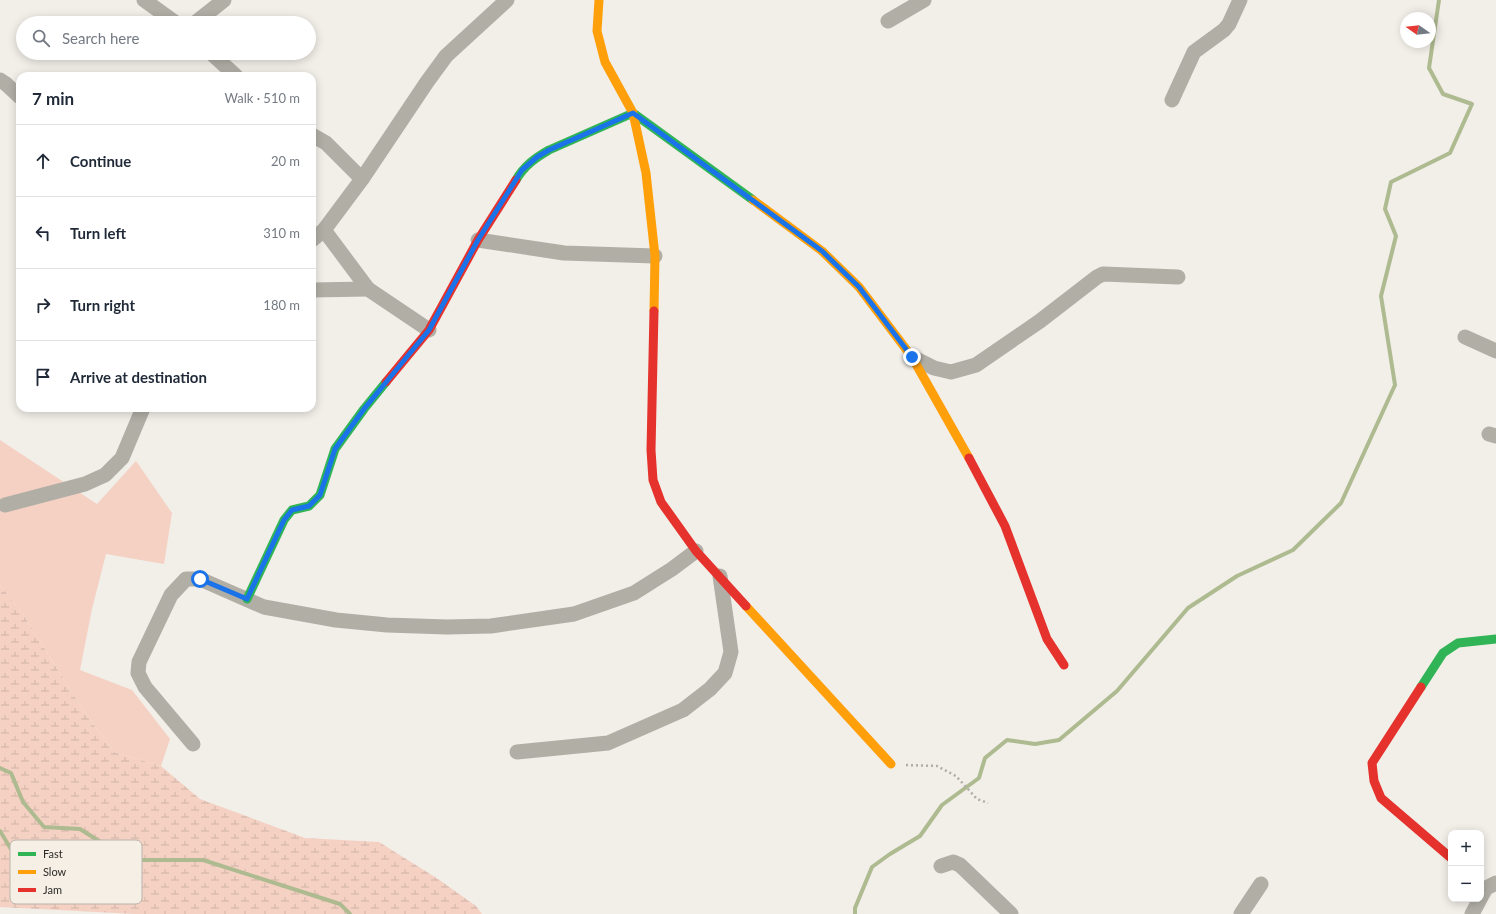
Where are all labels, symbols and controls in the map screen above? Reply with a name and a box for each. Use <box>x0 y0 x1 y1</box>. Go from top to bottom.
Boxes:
north arrow <box>1400 12 1436 48</box>
search box <box>16 16 316 60</box>
icon: search <box>30 27 52 49</box>
text: Search here <box>62 29 139 47</box>
text: 7 min <box>32 88 74 109</box>
text: Walk · 510 m <box>224 90 300 106</box>
icon: ahead <box>32 150 54 172</box>
text: Continue <box>70 152 131 170</box>
text: 20 m <box>271 153 300 169</box>
icon: left <box>32 222 54 244</box>
text: Turn left <box>70 224 126 242</box>
text: 310 m <box>263 225 300 241</box>
icon: right <box>32 294 54 316</box>
text: Turn right <box>70 296 135 314</box>
text: 180 m <box>263 297 300 313</box>
route end <box>903 348 921 366</box>
icon: arrive <box>32 366 54 388</box>
text: Arrive at destination <box>70 368 207 386</box>
route start <box>191 570 209 588</box>
map controls <box>1448 830 1484 902</box>
button: + <box>1448 830 1484 866</box>
legend <box>10 840 142 904</box>
text: Fast <box>43 847 63 860</box>
text: Slow <box>43 865 67 878</box>
button: − <box>1448 866 1484 902</box>
text: Jam <box>43 883 62 896</box>

